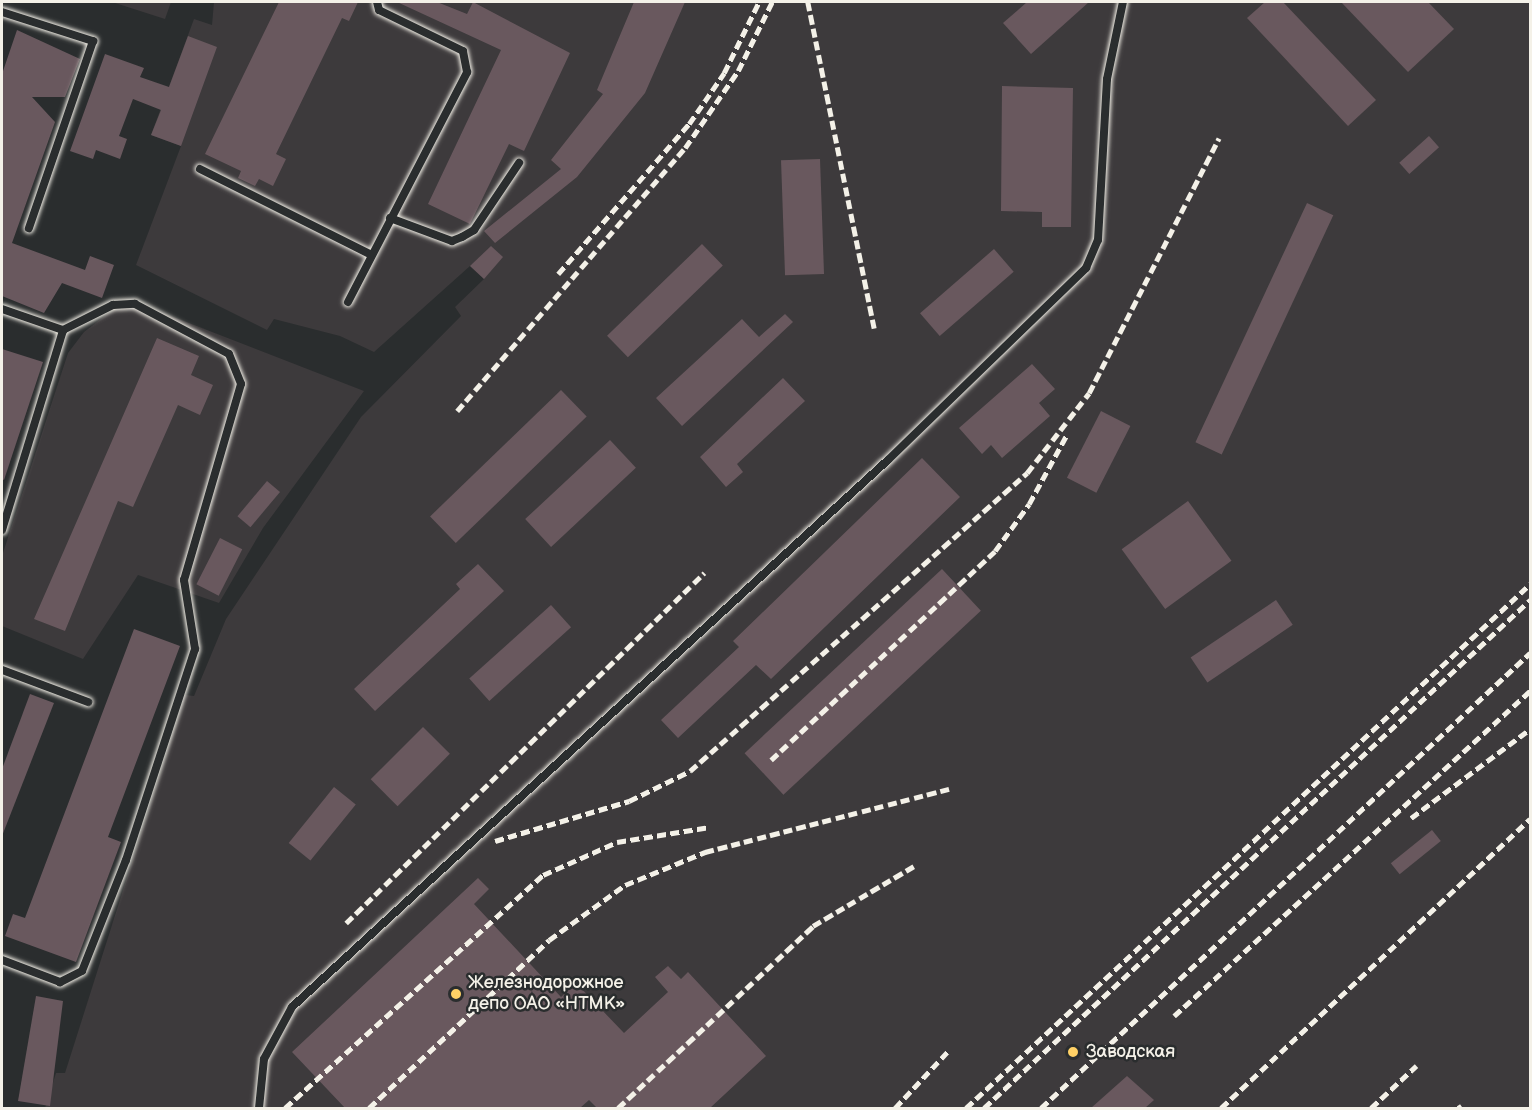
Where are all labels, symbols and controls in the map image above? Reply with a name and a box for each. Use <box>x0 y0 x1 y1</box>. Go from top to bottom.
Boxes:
place label: Железнодорожное депо ОАО «НТМК» <box>468 973 625 1016</box>
marker: Железнодорожное депо ОАО «НТМК» <box>449 987 463 1001</box>
place label: Заводская <box>1086 1041 1175 1063</box>
marker: Заводская <box>1064 1043 1082 1061</box>

